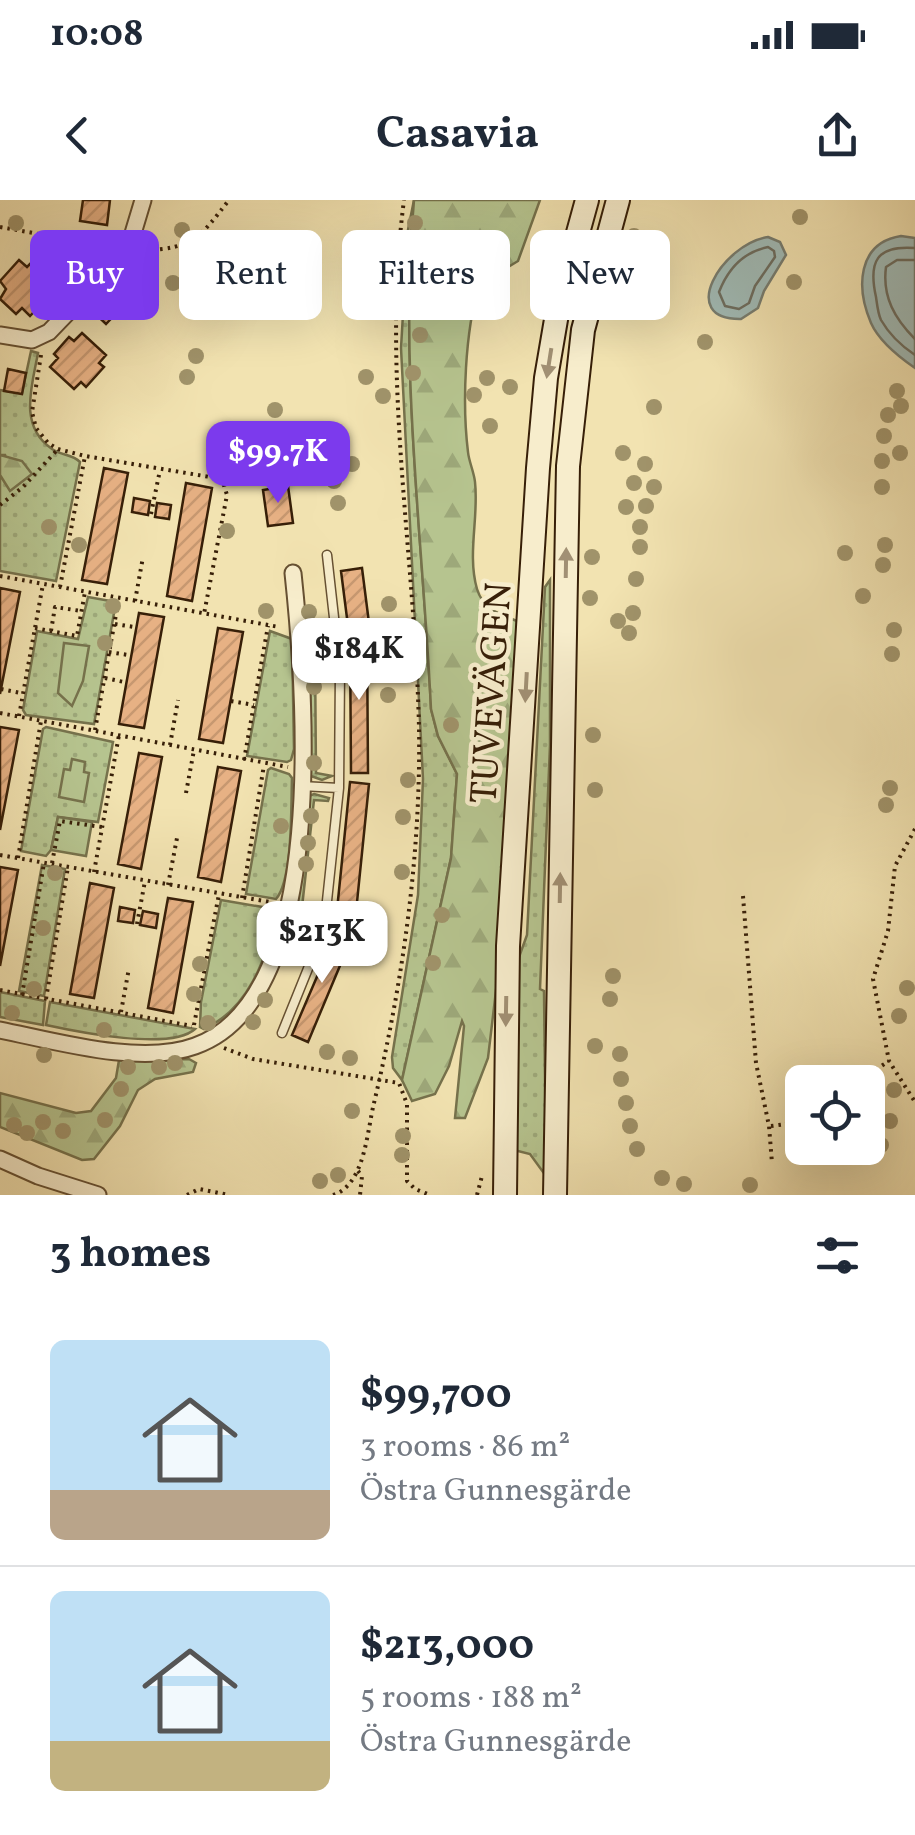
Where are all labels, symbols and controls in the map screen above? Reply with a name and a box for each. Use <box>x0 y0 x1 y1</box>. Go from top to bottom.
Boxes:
text: 10:08 <box>50 9 144 62</box>
text: Casavia <box>376 104 539 167</box>
icon: back <box>50 108 105 163</box>
icon: share <box>810 108 865 163</box>
chip: Buy <box>30 230 159 320</box>
chip: Rent <box>179 230 322 320</box>
chip: Filters <box>342 230 510 320</box>
chip: New <box>530 230 670 320</box>
one-way arrow <box>541 348 556 379</box>
pin: $99.7K <box>197 421 359 506</box>
text: $99.7K <box>228 431 328 475</box>
one-way arrow <box>559 546 575 578</box>
street label: TUVEVÄGEN <box>459 581 528 806</box>
pin: $184K <box>289 618 429 703</box>
text: $184K <box>314 628 404 672</box>
one-way arrow <box>518 672 534 704</box>
one-way arrow <box>552 871 568 903</box>
pin: $213K <box>252 901 392 986</box>
text: $213K <box>279 911 365 955</box>
one-way arrow <box>498 996 514 1028</box>
map controls <box>785 1065 885 1165</box>
button: locate <box>785 1065 885 1165</box>
text: 3 homes <box>50 1226 211 1285</box>
icon: filters <box>810 1228 865 1283</box>
text: $99,700 <box>360 1367 512 1426</box>
icon: home <box>130 1380 250 1500</box>
text: 3 rooms · 86 m² <box>360 1426 570 1470</box>
text: Östra Gunnesgärde <box>360 1470 632 1514</box>
text: $213,000 <box>360 1618 534 1677</box>
icon: home <box>130 1631 250 1751</box>
text: 5 rooms · 188 m² <box>360 1677 582 1721</box>
text: Östra Gunnesgärde <box>360 1721 632 1765</box>

